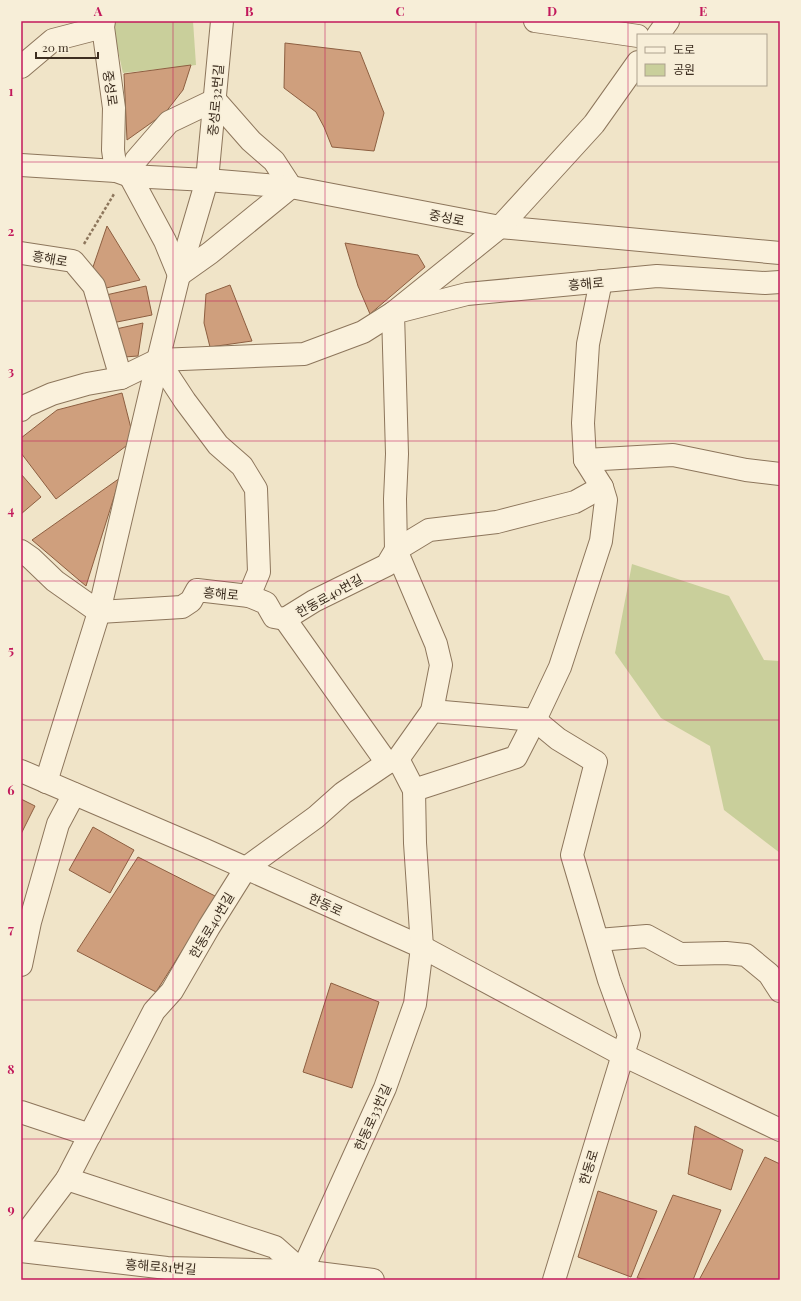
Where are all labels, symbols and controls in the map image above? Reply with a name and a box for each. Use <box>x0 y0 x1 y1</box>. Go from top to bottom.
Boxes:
text: A <box>93 2 103 19</box>
text: B <box>245 2 254 19</box>
text: C <box>395 2 405 19</box>
text: D <box>547 2 557 19</box>
text: E <box>699 2 707 19</box>
scale bar <box>36 34 98 60</box>
legend <box>637 34 767 86</box>
text: 20 m <box>42 39 69 55</box>
text: 도로 <box>673 41 695 57</box>
text: 공원 <box>673 61 695 77</box>
street label: 중성로32번길 <box>203 63 227 137</box>
street label: 중성로 <box>100 69 122 107</box>
text: 1 <box>9 82 14 99</box>
street label: 중성로 <box>428 205 466 229</box>
text: 2 <box>8 222 15 239</box>
street label: 흥해로 <box>31 247 69 269</box>
street label: 흥해로 <box>567 273 605 293</box>
text: 3 <box>8 362 14 379</box>
text: 4 <box>8 501 15 518</box>
street label: 한동로40번길 <box>293 570 365 620</box>
street label: 흥해로 <box>202 583 240 603</box>
text: 5 <box>8 641 14 658</box>
text: 6 <box>7 781 15 798</box>
street label: 한동로40번길 <box>185 889 237 961</box>
street label: 한동로 <box>306 889 346 919</box>
text: 7 <box>8 920 14 937</box>
text: 8 <box>7 1060 15 1077</box>
street label: 한동로33번길 <box>350 1081 394 1153</box>
street label: 한동로 <box>575 1147 601 1187</box>
text: 9 <box>7 1200 15 1217</box>
street label: 흥해로81번길 <box>125 1255 197 1277</box>

